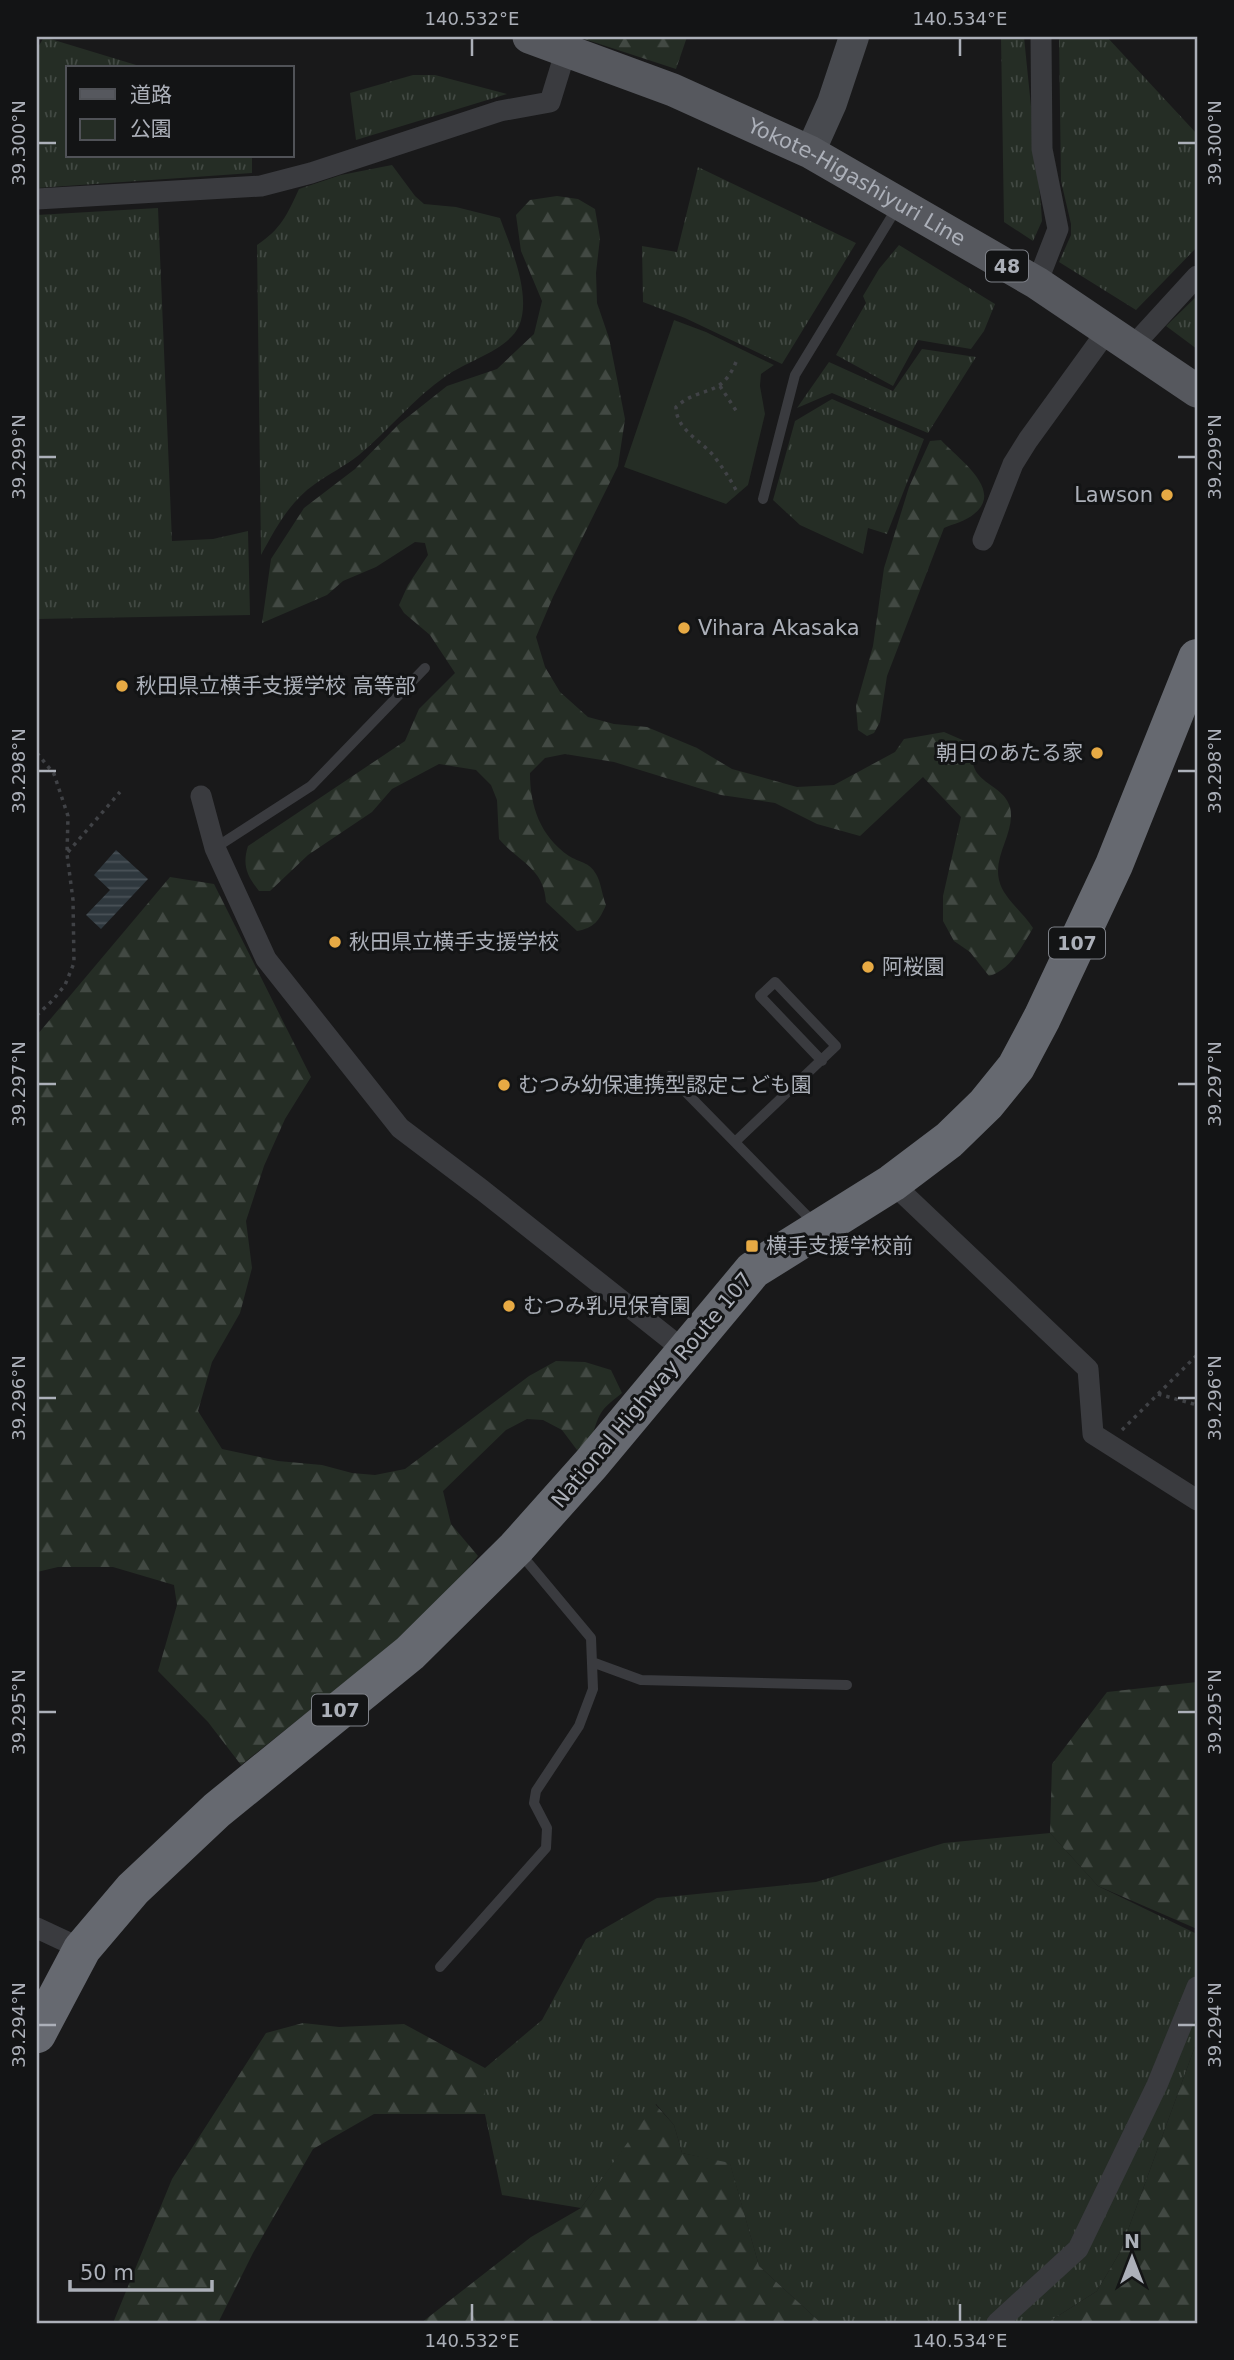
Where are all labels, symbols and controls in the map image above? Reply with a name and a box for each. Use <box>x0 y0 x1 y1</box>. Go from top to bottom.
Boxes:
text: 140.532°E <box>425 8 519 29</box>
text: 140.534°E <box>913 8 1007 29</box>
legend <box>66 66 294 158</box>
text: 道路 <box>130 83 172 107</box>
text: 39.300°N <box>8 100 29 186</box>
text: 39.300°N <box>1204 100 1225 186</box>
street label: Yokote-Higashiyuri Line <box>743 113 970 251</box>
text: 公園 <box>130 117 172 141</box>
road number: 48 <box>986 250 1028 282</box>
text: 39.299°N <box>8 414 29 500</box>
text: 39.299°N <box>1204 414 1225 500</box>
place label: Lawson <box>1074 483 1153 507</box>
marker: Lawson <box>1159 487 1175 503</box>
place label: Vihara Akasaka <box>698 616 860 640</box>
marker: Vihara Akasaka <box>676 620 692 636</box>
place label: 秋田県立横手支援学校 高等部 <box>136 674 416 698</box>
marker: 秋田県立横手支援学校 高等部 <box>114 678 130 694</box>
text: 39.298°N <box>8 728 29 814</box>
text: 39.298°N <box>1204 728 1225 814</box>
place label: 朝日のあたる家 <box>936 741 1083 765</box>
marker: 朝日のあたる家 <box>1089 745 1105 761</box>
road number: 107 <box>1049 928 1105 959</box>
place label: 秋田県立横手支援学校 <box>349 930 559 954</box>
marker: 秋田県立横手支援学校 <box>327 934 343 950</box>
place label: 阿桜園 <box>882 955 945 979</box>
marker: 阿桜園 <box>860 959 876 975</box>
text: 39.297°N <box>8 1041 29 1127</box>
text: 39.297°N <box>1204 1041 1225 1127</box>
place label: むつみ幼保連携型認定こども園 <box>518 1073 812 1097</box>
marker: むつみ幼保連携型認定こども園 <box>496 1077 512 1093</box>
place label: 横手支援学校前 <box>766 1234 913 1258</box>
marker: 横手支援学校前 <box>744 1238 760 1254</box>
street label: National Highway Route 107 <box>547 1268 757 1512</box>
place label: むつみ乳児保育園 <box>523 1294 691 1318</box>
marker: むつみ乳児保育園 <box>501 1298 517 1314</box>
text: 39.296°N <box>8 1355 29 1441</box>
text: 39.296°N <box>1204 1355 1225 1441</box>
text: 39.295°N <box>8 1669 29 1755</box>
text: 39.295°N <box>1204 1669 1225 1755</box>
road number: 107 <box>312 1694 368 1726</box>
text: 39.294°N <box>8 1982 29 2068</box>
text: 39.294°N <box>1204 1982 1225 2068</box>
north arrow <box>1098 2224 1168 2294</box>
text: N <box>1124 2230 1140 2252</box>
scale bar <box>70 2248 212 2292</box>
text: 50 m <box>80 2261 134 2285</box>
text: 140.532°E <box>425 2330 519 2351</box>
text: 140.534°E <box>913 2330 1007 2351</box>

